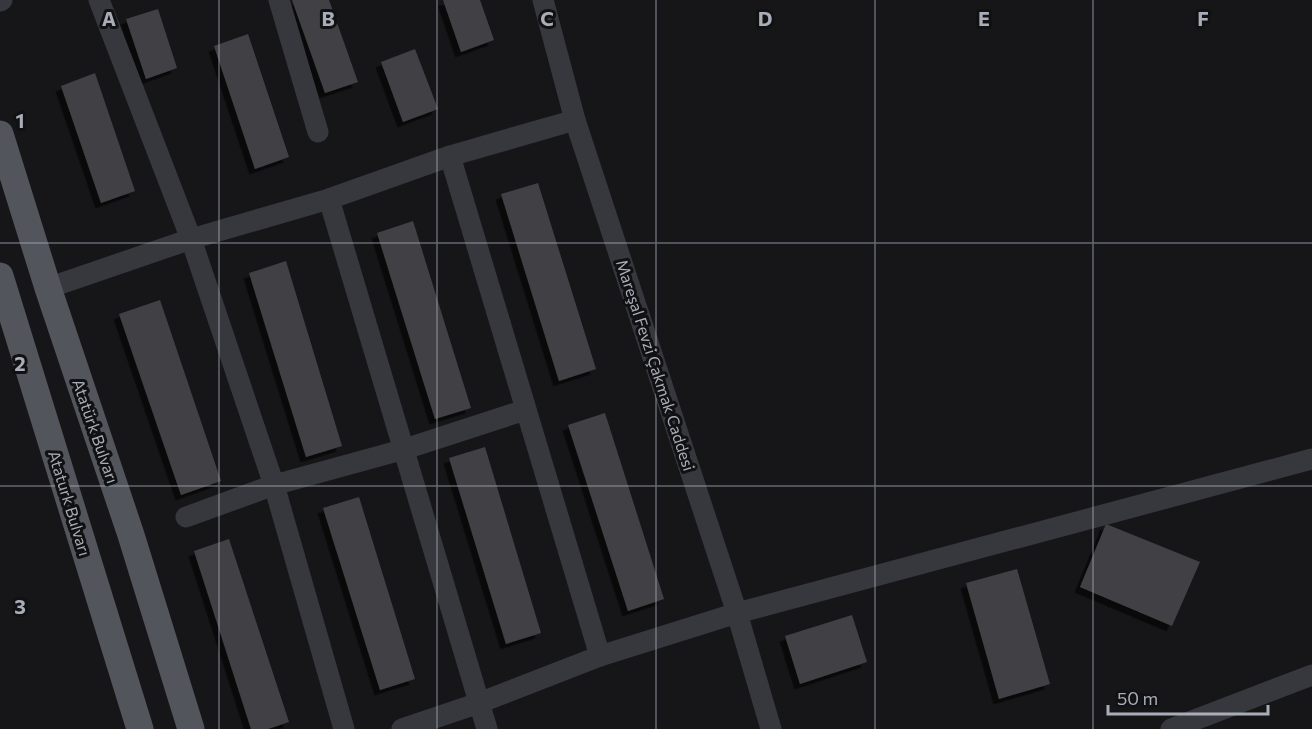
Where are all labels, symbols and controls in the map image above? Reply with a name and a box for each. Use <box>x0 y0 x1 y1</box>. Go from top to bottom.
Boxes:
text: A <box>102 6 116 30</box>
text: B <box>321 6 335 30</box>
text: C <box>540 6 554 30</box>
text: D <box>758 6 772 30</box>
text: E <box>978 6 990 30</box>
text: F <box>1197 6 1209 30</box>
text: 1 <box>15 108 25 132</box>
street label: Mareşal Fevzi Çakmak Caddesi <box>613 257 699 473</box>
text: 2 <box>14 351 26 375</box>
street label: Atatürk Bulvarı <box>69 376 123 486</box>
street label: Ataturk Bulvarı <box>45 448 95 558</box>
text: 3 <box>14 594 26 618</box>
scale bar <box>1108 678 1268 716</box>
text: 50 m <box>1117 687 1158 709</box>

